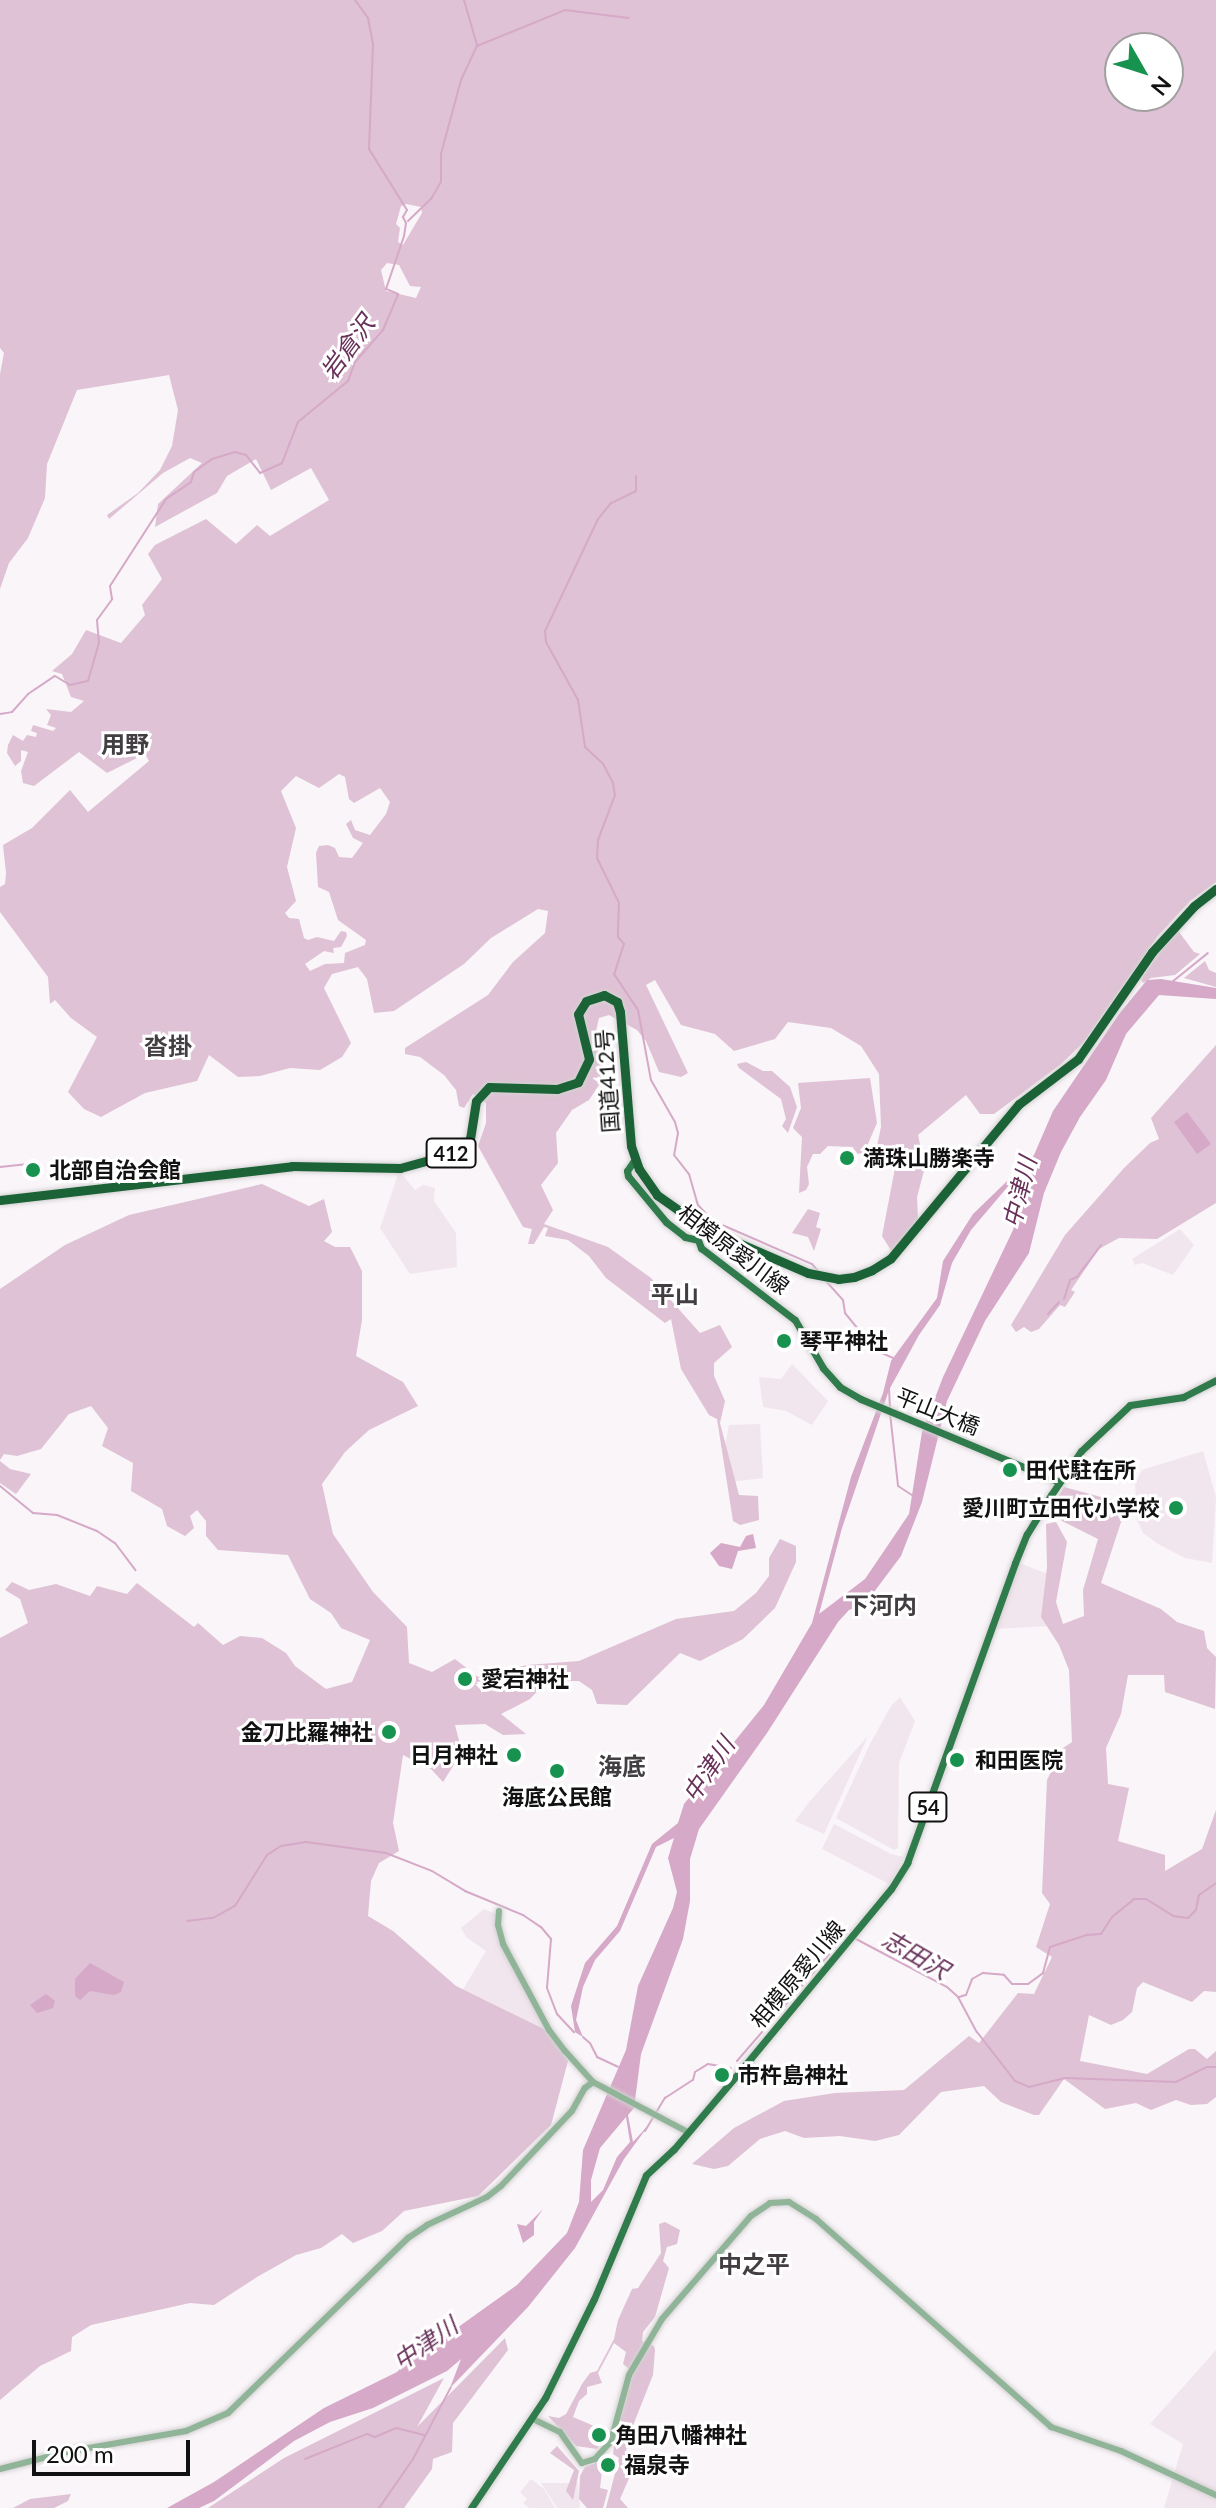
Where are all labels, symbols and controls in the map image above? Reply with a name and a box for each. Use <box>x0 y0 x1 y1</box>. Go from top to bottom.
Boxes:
north arrow <box>1104 32 1184 112</box>
text: N <box>1146 71 1177 101</box>
water label: 岩倉沢 <box>314 309 380 385</box>
district label: 用野 <box>101 730 149 758</box>
street label: 国道412号 <box>590 1028 624 1134</box>
district label: 沓掛 <box>144 1032 192 1060</box>
road number: 412 <box>425 1137 477 1169</box>
place label: 満珠山勝楽寺 <box>863 1145 995 1171</box>
marker: 満珠山勝楽寺 <box>838 1149 856 1167</box>
water label: 中津川 <box>996 1154 1042 1230</box>
place label: 北部自治会館 <box>49 1157 181 1183</box>
marker: 北部自治会館 <box>24 1161 42 1179</box>
street label: 相模原愛川線 <box>673 1199 795 1299</box>
district label: 平山 <box>651 1280 699 1308</box>
place label: 琴平神社 <box>800 1328 888 1354</box>
marker: 琴平神社 <box>775 1332 793 1350</box>
street label: 平山大橋 <box>892 1382 984 1440</box>
place label: 田代駐在所 <box>1026 1457 1136 1483</box>
marker: 田代駐在所 <box>1001 1461 1019 1479</box>
place label: 愛川町立田代小学校 <box>962 1495 1160 1521</box>
marker: 愛川町立田代小学校 <box>1167 1499 1185 1517</box>
district label: 下河内 <box>845 1591 917 1619</box>
place label: 愛宕神社 <box>481 1666 569 1692</box>
marker: 愛宕神社 <box>456 1670 474 1688</box>
place label: 金刀比羅神社 <box>241 1719 373 1745</box>
marker: 金刀比羅神社 <box>380 1723 398 1741</box>
water label: 中津川 <box>676 1731 740 1807</box>
place label: 日月神社 <box>410 1742 498 1768</box>
marker: 日月神社 <box>505 1746 523 1764</box>
place label: 和田医院 <box>975 1747 1063 1773</box>
marker: 和田医院 <box>946 1749 968 1771</box>
district label: 海底 <box>598 1752 646 1780</box>
marker: 海底公民館 <box>548 1762 566 1780</box>
place label: 海底公民館 <box>502 1784 612 1810</box>
road number: 54 <box>908 1791 948 1823</box>
street label: 相模原愛川線 <box>744 1915 850 2033</box>
water label: 志田沢 <box>878 1924 954 1984</box>
place label: 市杵島神社 <box>738 2062 848 2088</box>
marker: 市杵島神社 <box>713 2066 731 2084</box>
district label: 中之平 <box>718 2250 790 2278</box>
water label: 中津川 <box>387 2311 463 2375</box>
place label: 角田八幡神社 <box>615 2422 747 2448</box>
scale bar <box>36 2424 194 2474</box>
marker: 角田八幡神社 <box>590 2426 608 2444</box>
text: 200 m <box>46 2439 114 2468</box>
place label: 福泉寺 <box>624 2452 690 2478</box>
marker: 福泉寺 <box>599 2456 617 2474</box>

